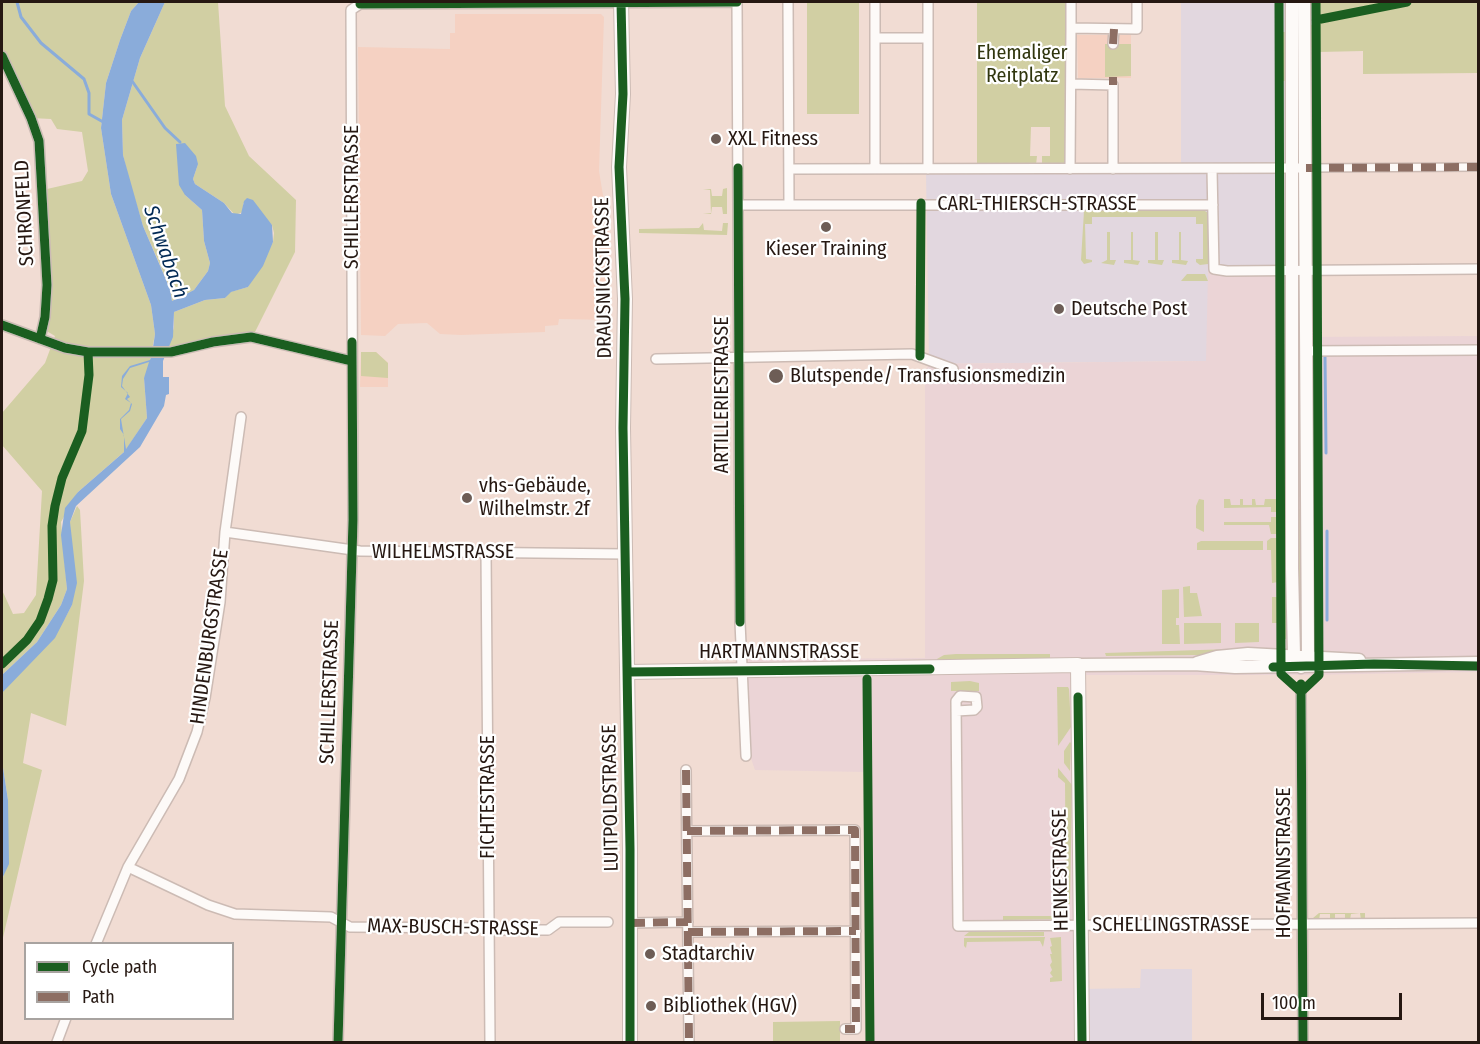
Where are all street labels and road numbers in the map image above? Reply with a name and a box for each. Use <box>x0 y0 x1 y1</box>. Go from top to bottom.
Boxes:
street label: SCHILLERSTRASSE <box>340 125 364 269</box>
street label: SCHRONFELD <box>10 159 40 267</box>
street label: CARL-THIERSCH-STRASSE <box>937 192 1137 216</box>
street label: DRAUSNICKSTRASSE <box>591 197 617 359</box>
street label: ARTILLERIESTRASSE <box>710 316 734 474</box>
street label: WILHELMSTRASSE <box>372 540 514 564</box>
street label: HINDENBURGSTRASSE <box>186 548 234 726</box>
street label: SCHILLERSTRASSE <box>315 619 345 765</box>
street label: HARTMANNSTRASSE <box>699 640 859 664</box>
street label: LUITPOLDSTRASSE <box>598 724 624 872</box>
street label: FICHTESTRASSE <box>476 735 500 859</box>
street label: HOFMANNSTRASSE <box>1272 787 1296 939</box>
street label: HENKESTRASSE <box>1048 809 1074 931</box>
street label: SCHELLINGSTRASSE <box>1092 913 1250 937</box>
street label: MAX-BUSCH-STRASSE <box>367 915 539 941</box>

